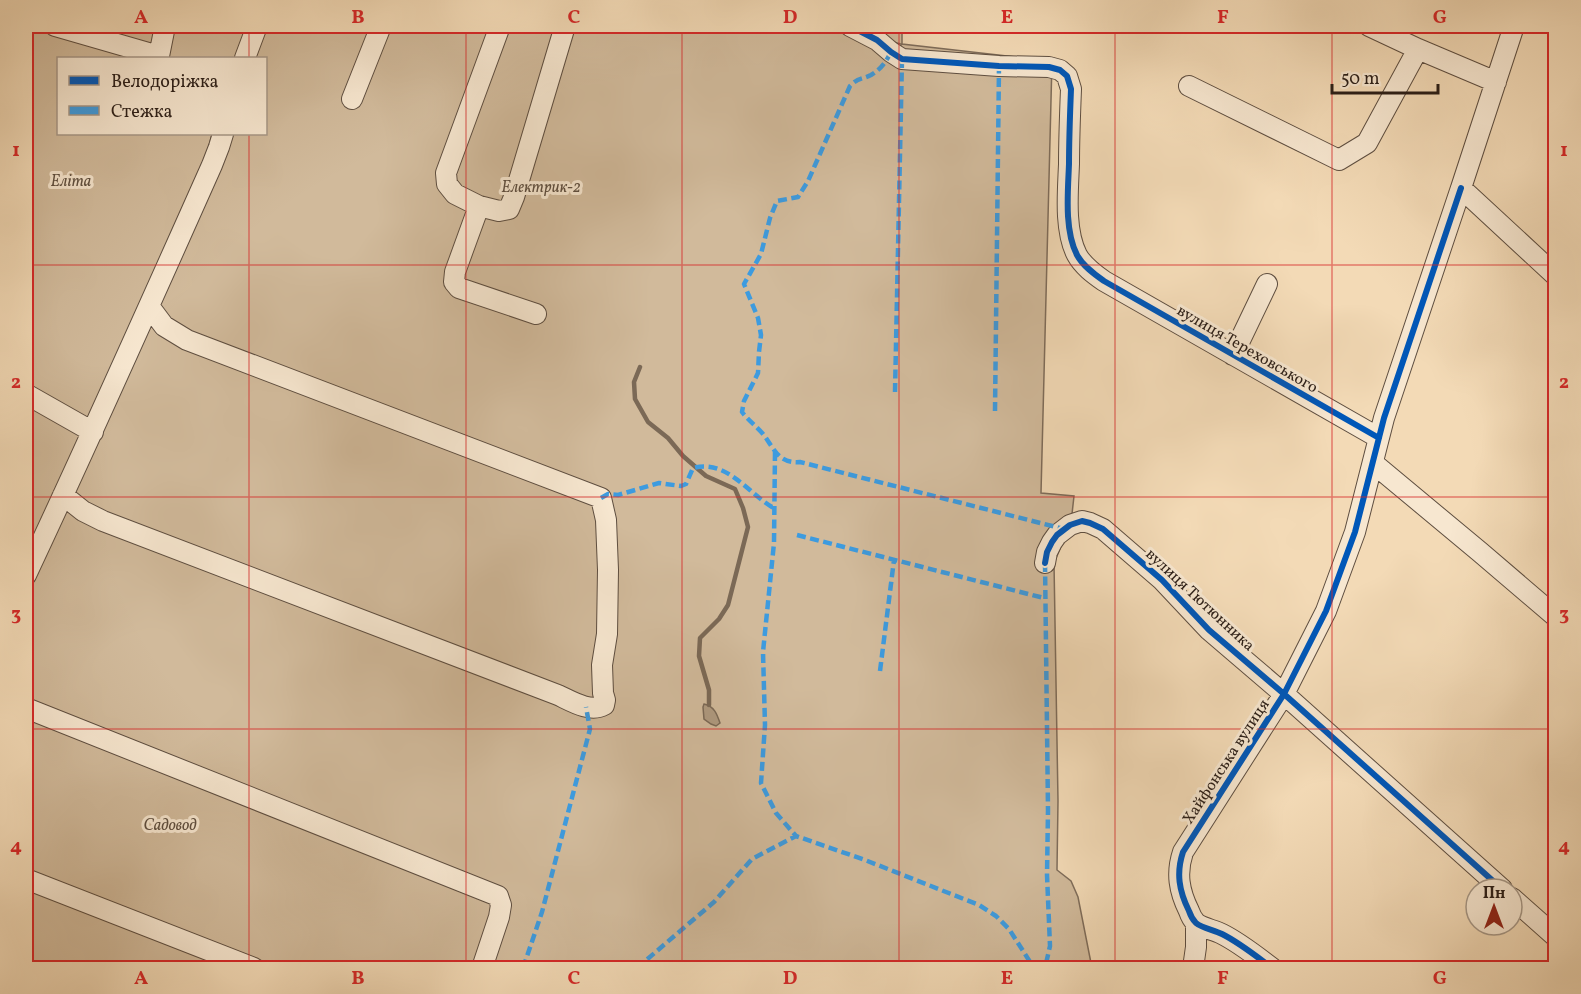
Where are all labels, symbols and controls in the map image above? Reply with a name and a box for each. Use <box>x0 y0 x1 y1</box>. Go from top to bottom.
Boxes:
text: A <box>134 4 148 32</box>
text: B <box>351 4 365 32</box>
text: C <box>568 4 581 32</box>
text: D <box>783 4 797 32</box>
text: E <box>1001 4 1013 32</box>
text: F <box>1217 4 1229 32</box>
text: G <box>1433 4 1447 32</box>
legend <box>57 57 267 135</box>
scale bar <box>1332 57 1438 95</box>
text: 50 m <box>1341 67 1380 92</box>
text: Велодоріжка <box>111 70 219 95</box>
text: Стежка <box>111 100 173 125</box>
text: 1 <box>12 137 20 165</box>
text: 1 <box>1560 137 1568 165</box>
park label: Еліта <box>51 171 92 193</box>
park label: Електрик-2 <box>501 177 581 199</box>
street label: вулиця Тереховського <box>1172 300 1322 399</box>
text: 2 <box>11 369 21 397</box>
text: 2 <box>1559 369 1569 397</box>
street label: вулиця Тютюнника <box>1140 544 1259 657</box>
text: 3 <box>11 601 21 629</box>
text: 3 <box>1559 601 1569 629</box>
street label: Хайфонська вулиця <box>1178 695 1275 829</box>
park label: Садовод <box>143 815 197 837</box>
text: 4 <box>10 833 22 861</box>
text: 4 <box>1558 833 1570 861</box>
north arrow <box>1464 877 1524 937</box>
text: Пн <box>1483 883 1505 905</box>
text: A <box>134 965 148 993</box>
text: B <box>351 965 365 993</box>
text: C <box>568 965 581 993</box>
text: D <box>783 965 797 993</box>
text: E <box>1001 965 1013 993</box>
text: F <box>1217 965 1229 993</box>
text: G <box>1433 965 1447 993</box>

